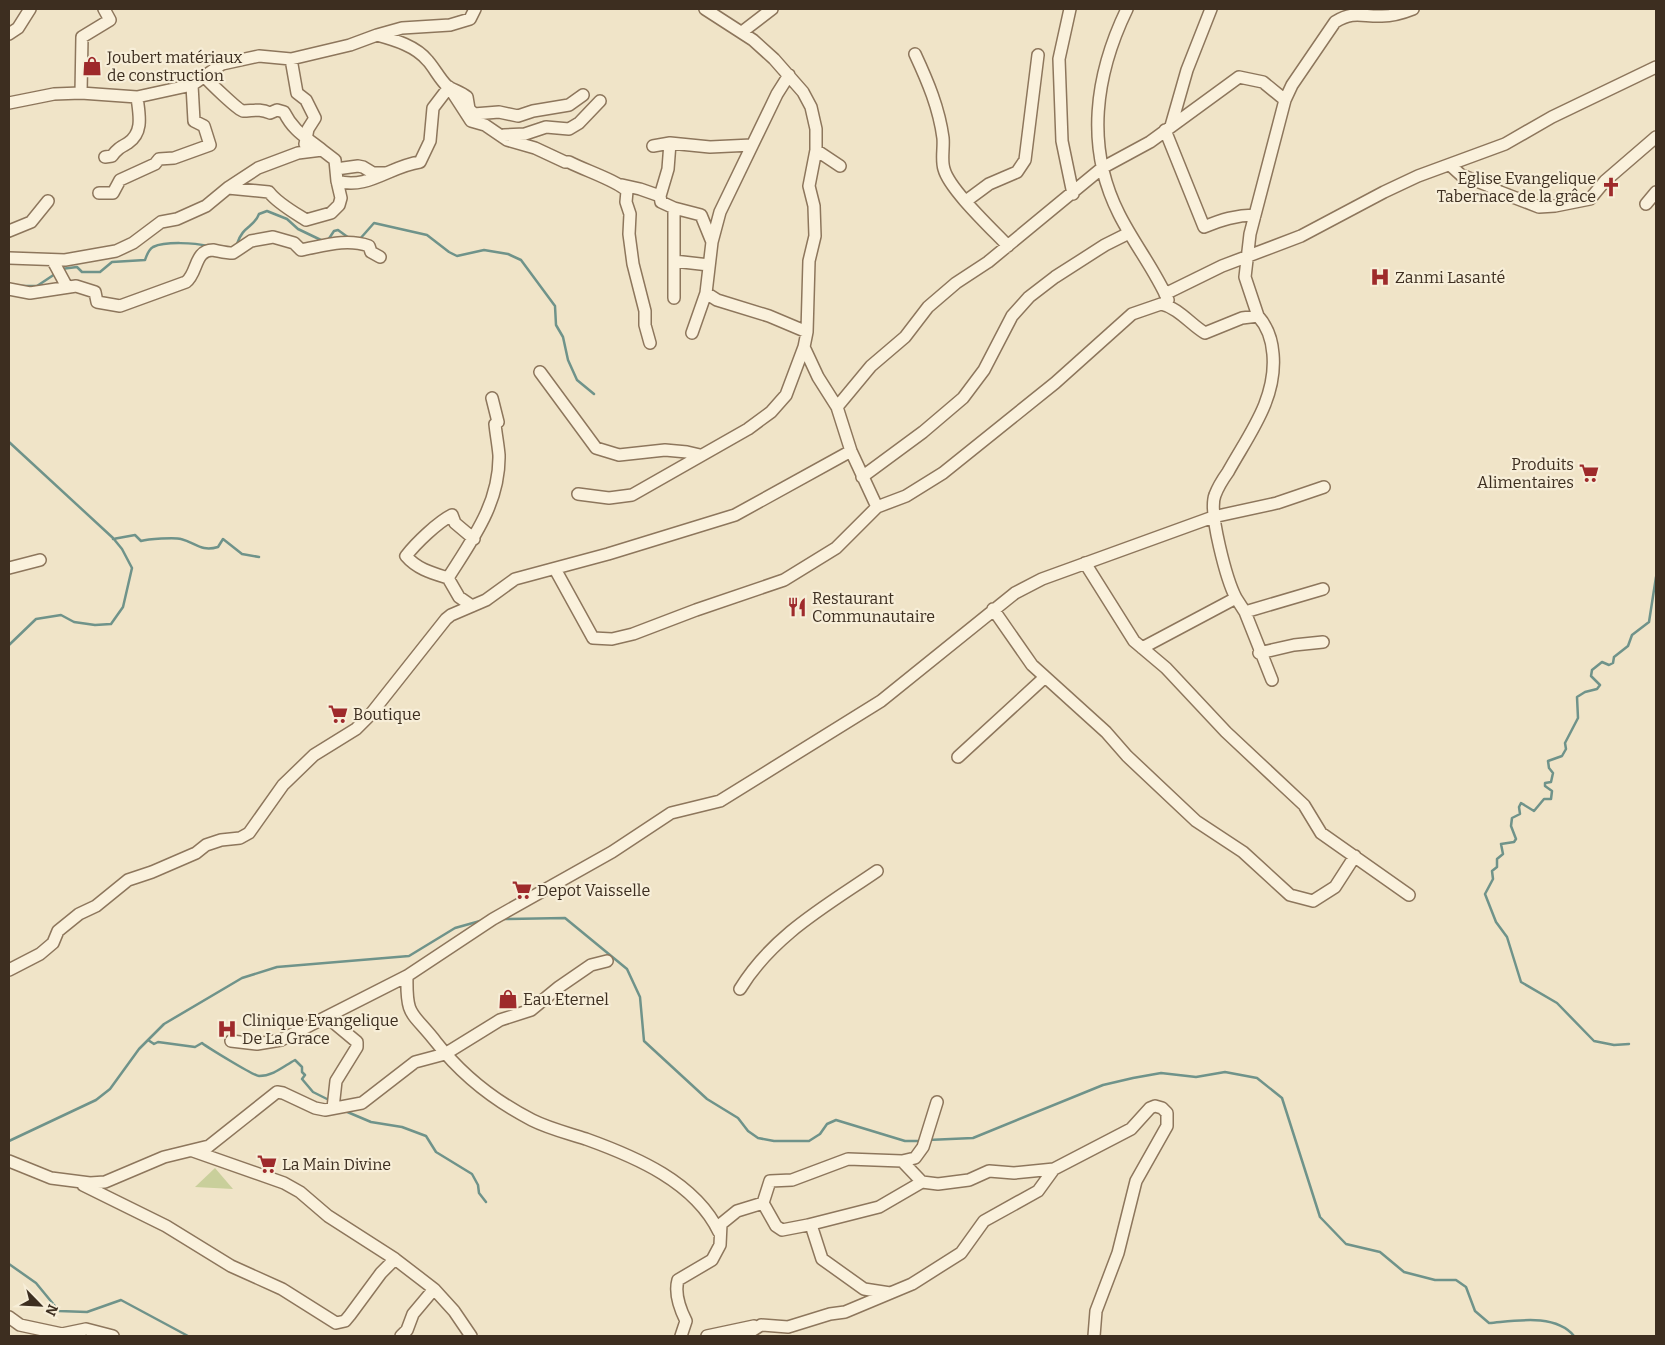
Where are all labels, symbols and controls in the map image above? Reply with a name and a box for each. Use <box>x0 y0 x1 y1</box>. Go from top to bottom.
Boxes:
place label: Joubert matériaux de construction <box>106 48 243 85</box>
shop icon: Joubert matériaux de construction <box>81 55 103 77</box>
place label: Eglise Evangelique Tabernace de la grâce <box>1437 169 1596 206</box>
church icon: Eglise Evangelique Tabernace de la grâce <box>1600 176 1622 198</box>
hospital icon: Zanmi Lasanté <box>1369 266 1391 288</box>
place label: Zanmi Lasanté <box>1395 268 1505 287</box>
place label: Produits Alimentaires <box>1477 455 1574 492</box>
supermarket icon: Produits Alimentaires <box>1578 462 1600 484</box>
place label: Restaurant Communautaire <box>812 589 935 626</box>
restaurant icon: Restaurant Communautaire <box>786 596 808 618</box>
supermarket icon: Boutique <box>327 703 349 725</box>
place label: Boutique <box>353 705 421 724</box>
supermarket icon: Depot Vaisselle <box>511 879 533 901</box>
place label: Depot Vaisselle <box>537 881 650 900</box>
shop icon: Eau Eternel <box>497 988 519 1010</box>
place label: Eau Eternel <box>523 990 609 1009</box>
place label: Clinique Evangelique De La Grace <box>242 1011 398 1048</box>
hospital icon: Clinique Evangelique De La Grace <box>216 1018 238 1040</box>
supermarket icon: La Main Divine <box>256 1153 278 1175</box>
place label: La Main Divine <box>282 1155 391 1174</box>
north arrow <box>15 1280 65 1330</box>
text: N <box>41 1302 61 1319</box>

